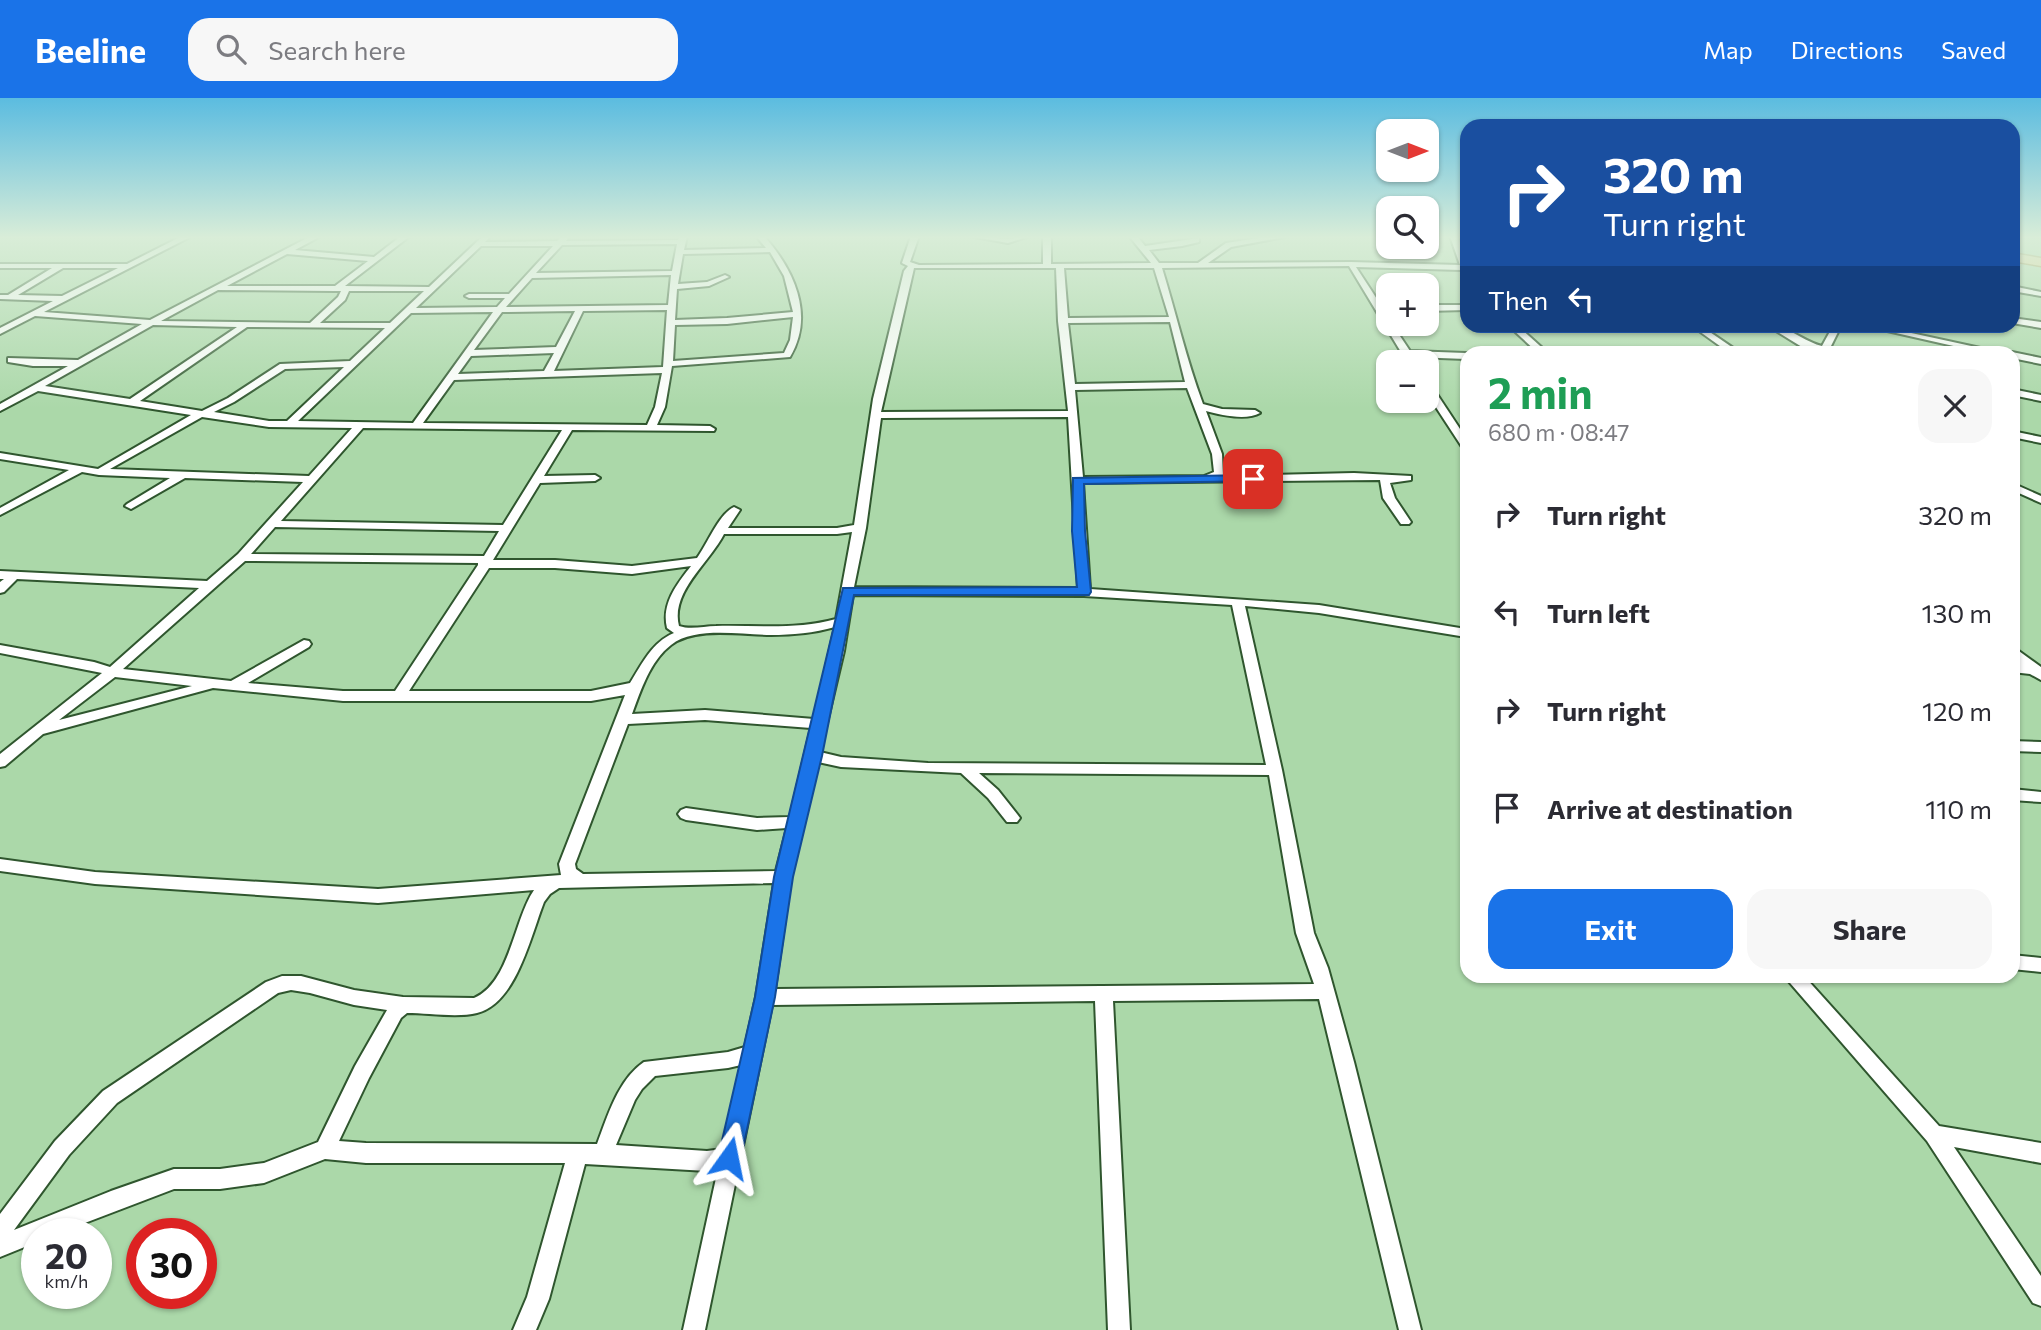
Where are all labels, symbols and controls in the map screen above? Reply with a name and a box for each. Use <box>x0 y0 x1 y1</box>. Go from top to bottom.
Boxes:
search box <box>188 18 678 81</box>
text: Beeline <box>35 29 146 70</box>
icon: search <box>212 30 250 68</box>
text: Search here <box>268 34 406 65</box>
text: Map <box>1703 35 1753 64</box>
text: Directions <box>1791 35 1903 64</box>
text: Saved <box>1941 35 2006 64</box>
north arrow <box>1376 119 1438 182</box>
map controls <box>1376 119 1439 413</box>
text: 320 m <box>1603 143 1744 203</box>
icon: right <box>1488 147 1579 238</box>
button: search <box>1376 196 1439 259</box>
text: Turn right <box>1603 203 1746 243</box>
button: + <box>1376 273 1439 336</box>
icon: left <box>1562 280 1600 318</box>
text: Then <box>1488 284 1548 315</box>
button: − <box>1376 350 1439 413</box>
text: 2 min <box>1488 366 1593 418</box>
button: close <box>1918 369 1992 443</box>
text: 680 m · 08:47 <box>1488 418 1630 446</box>
pin <box>1223 449 1283 509</box>
icon: arrive <box>1234 460 1272 498</box>
icon: right <box>1488 495 1526 533</box>
text: Turn right <box>1547 499 1666 530</box>
text: 320 m <box>1918 499 1992 530</box>
icon: left <box>1488 593 1526 631</box>
text: Turn left <box>1547 597 1650 628</box>
text: 130 m <box>1921 597 1992 628</box>
icon: right <box>1488 691 1526 729</box>
text: Turn right <box>1547 695 1666 726</box>
text: 120 m <box>1922 695 1992 726</box>
icon: arrive <box>1488 789 1526 827</box>
text: Arrive at destination <box>1547 793 1793 824</box>
text: 110 m <box>1925 793 1992 824</box>
button: Exit <box>1488 889 1733 969</box>
button: Share <box>1747 889 1992 969</box>
position arrow <box>692 1121 766 1195</box>
speed limit sign: 30 <box>126 1218 217 1309</box>
text: 20 <box>45 1233 88 1276</box>
text: km/h <box>45 1270 88 1292</box>

